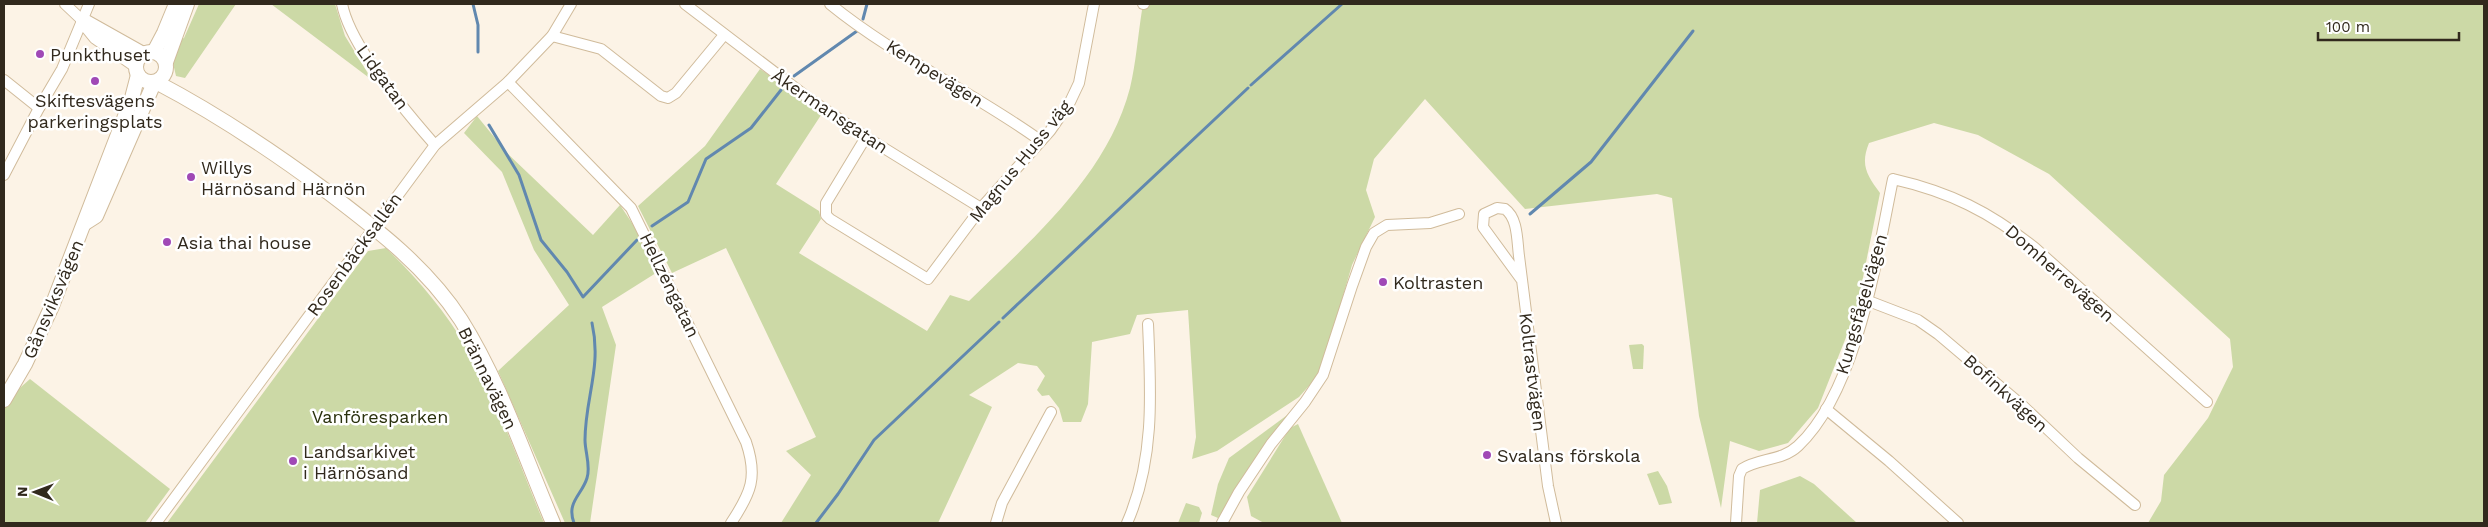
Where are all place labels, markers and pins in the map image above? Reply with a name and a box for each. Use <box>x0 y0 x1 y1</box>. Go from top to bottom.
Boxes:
place label: Punkthuset <box>50 44 151 65</box>
marker: Punkthuset <box>34 48 46 60</box>
marker: Skiftesvägens parkeringsplats <box>89 75 101 87</box>
place label: Skiftesvägens parkeringsplats <box>27 90 163 132</box>
place label: Willys Härnösand Härnön <box>201 157 366 199</box>
marker: Willys Härnösand Härnön <box>185 171 197 183</box>
place label: Asia thai house <box>177 232 311 253</box>
marker: Asia thai house <box>161 236 173 248</box>
place label: Koltrasten <box>1393 272 1483 293</box>
marker: Koltrasten <box>1377 276 1389 288</box>
place label: Landsarkivet i Härnösand <box>303 441 416 483</box>
place label: Svalans förskola <box>1497 445 1640 466</box>
marker: Svalans förskola <box>1481 449 1493 461</box>
marker: Landsarkivet i Härnösand <box>287 455 299 467</box>

